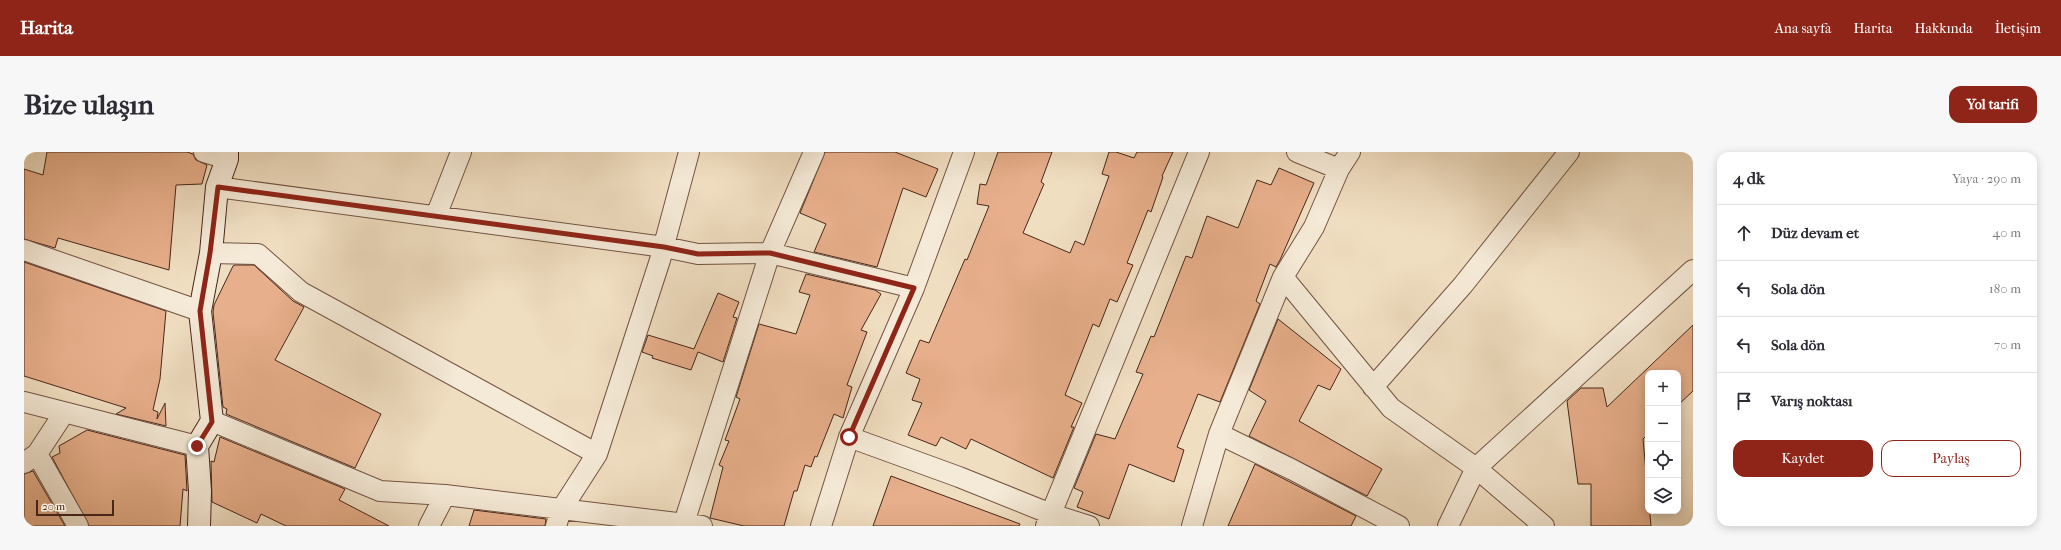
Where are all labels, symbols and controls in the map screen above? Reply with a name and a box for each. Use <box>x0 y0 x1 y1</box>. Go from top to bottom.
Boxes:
text: Harita <box>20 17 73 39</box>
text: Ana sayfa <box>1775 20 1831 37</box>
text: Harita <box>1853 20 1892 37</box>
text: Hakkında <box>1914 20 1973 37</box>
text: İletişim <box>1995 20 2041 37</box>
button: Yol tarifi <box>1949 86 2037 123</box>
text: Bize ulaşın <box>24 88 154 121</box>
text: 4 dk <box>1733 168 1765 188</box>
text: Yaya · 290 m <box>1952 171 2021 186</box>
icon: ahead <box>1733 222 1755 244</box>
text: Düz devam et <box>1771 224 1859 242</box>
text: 40 m <box>1993 225 2021 240</box>
icon: left <box>1733 278 1755 300</box>
text: Sola dön <box>1771 280 1825 298</box>
text: 180 m <box>1989 281 2021 296</box>
icon: left <box>1733 334 1755 356</box>
text: Sola dön <box>1771 336 1825 354</box>
text: 70 m <box>1994 337 2021 352</box>
map controls <box>1645 370 1681 514</box>
button: + <box>1645 370 1681 406</box>
icon: arrive <box>1733 390 1755 412</box>
text: Varış noktası <box>1771 392 1852 410</box>
button: − <box>1645 406 1681 442</box>
route start <box>840 428 858 446</box>
route end <box>188 437 206 455</box>
button: Kaydet <box>1733 440 1873 477</box>
button: Paylaş <box>1881 440 2021 477</box>
button: locate <box>1645 442 1681 478</box>
button: layers <box>1645 478 1681 514</box>
scale bar <box>36 498 114 517</box>
text: 20 m <box>42 500 65 513</box>

